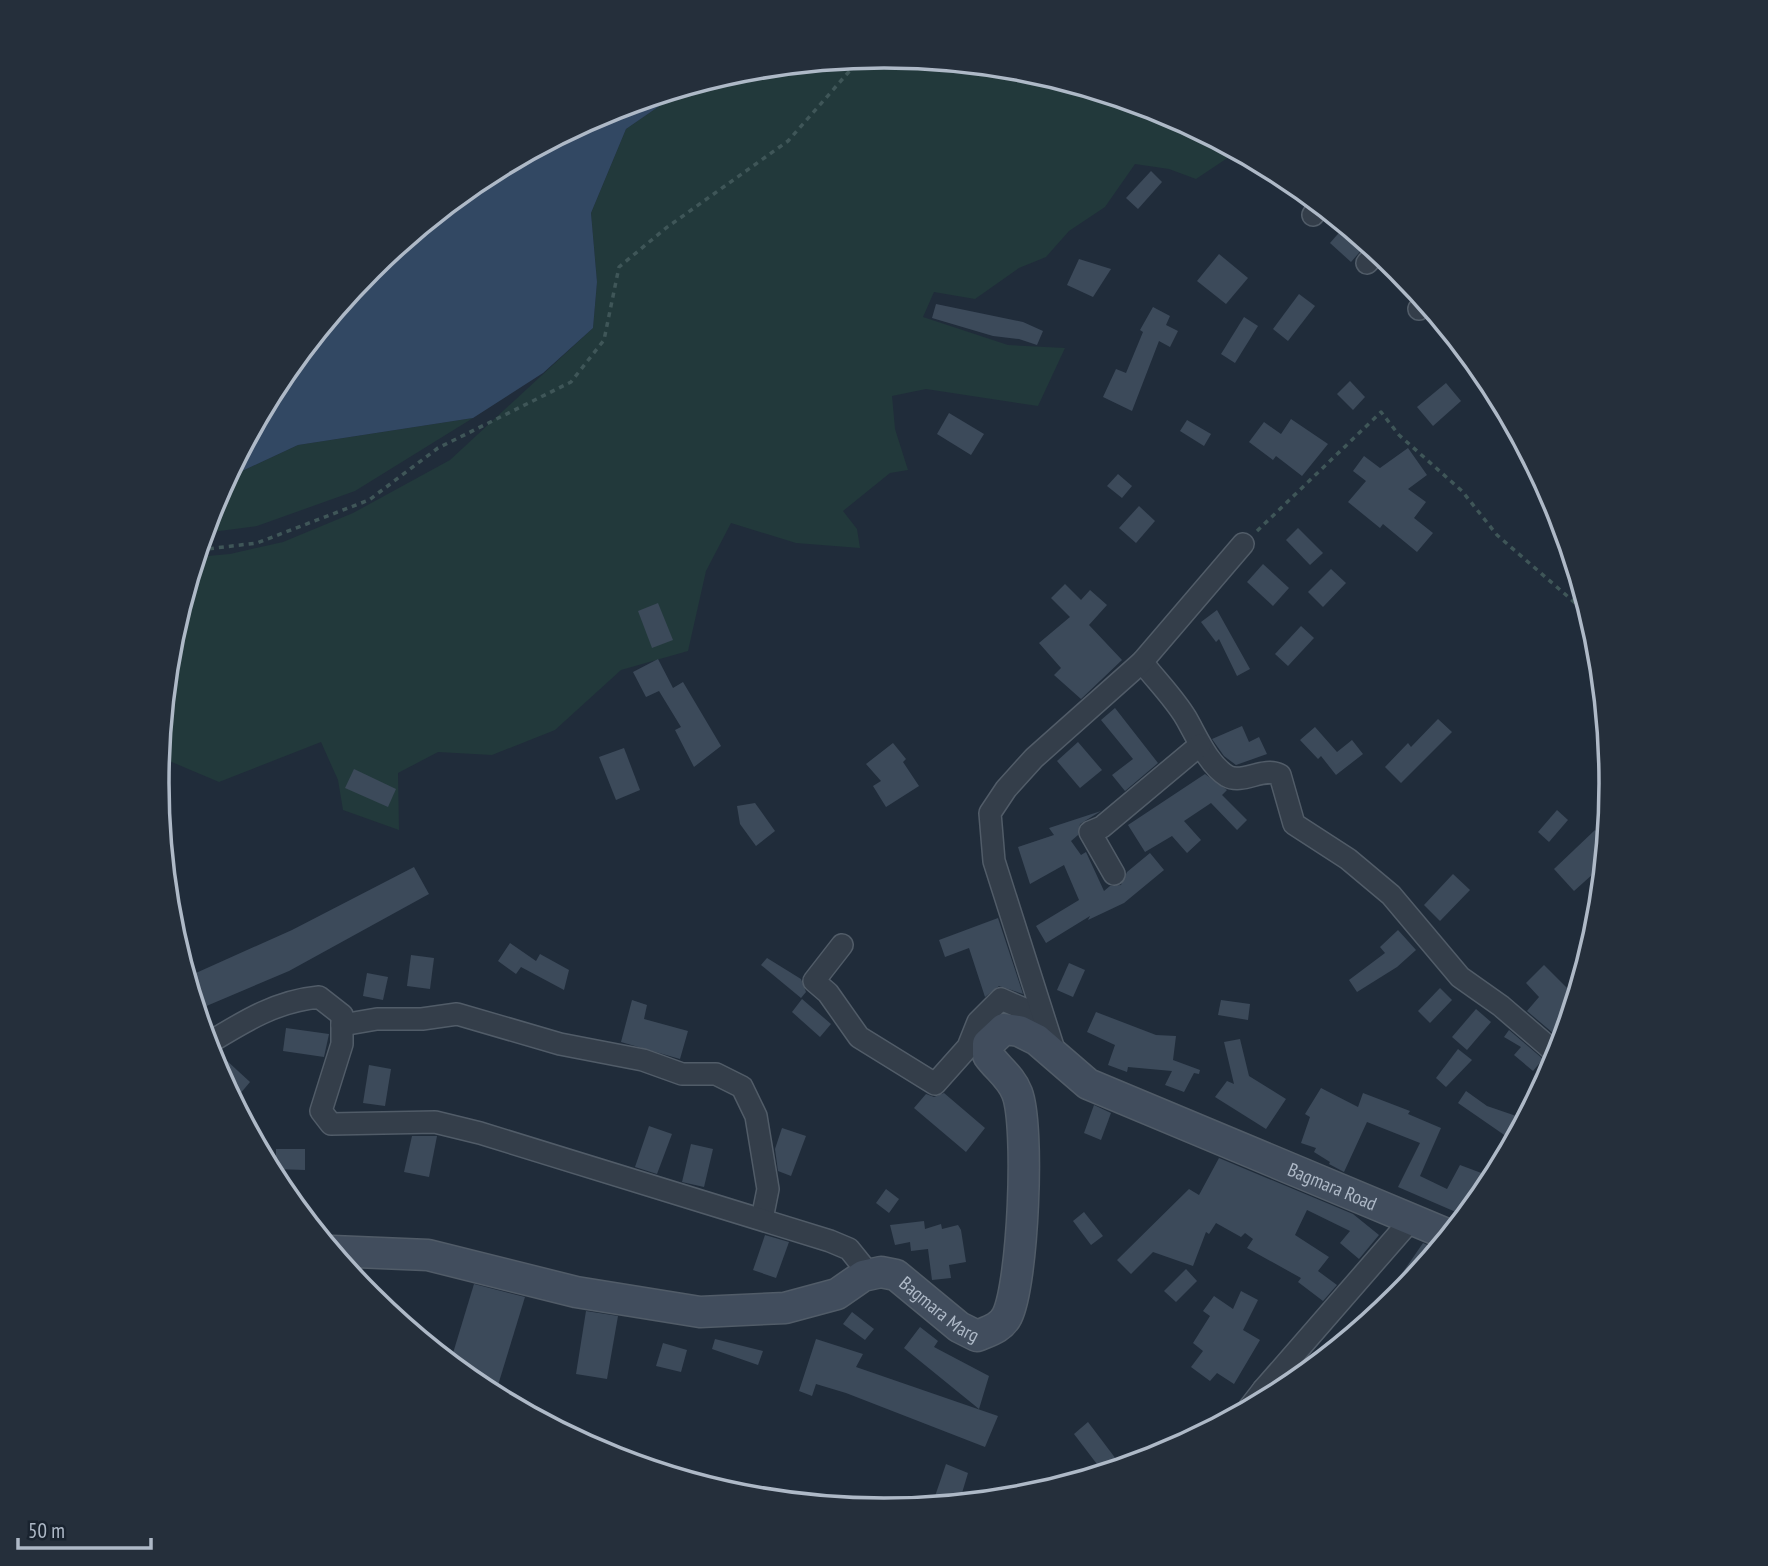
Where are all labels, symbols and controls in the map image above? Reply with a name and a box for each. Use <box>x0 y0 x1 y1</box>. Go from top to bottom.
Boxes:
street label: Bagmara Road <box>1284 1157 1380 1215</box>
street label: Bagmara Marg <box>895 1271 983 1347</box>
scale bar <box>18 1506 150 1550</box>
text: 50 m <box>28 1517 65 1544</box>

